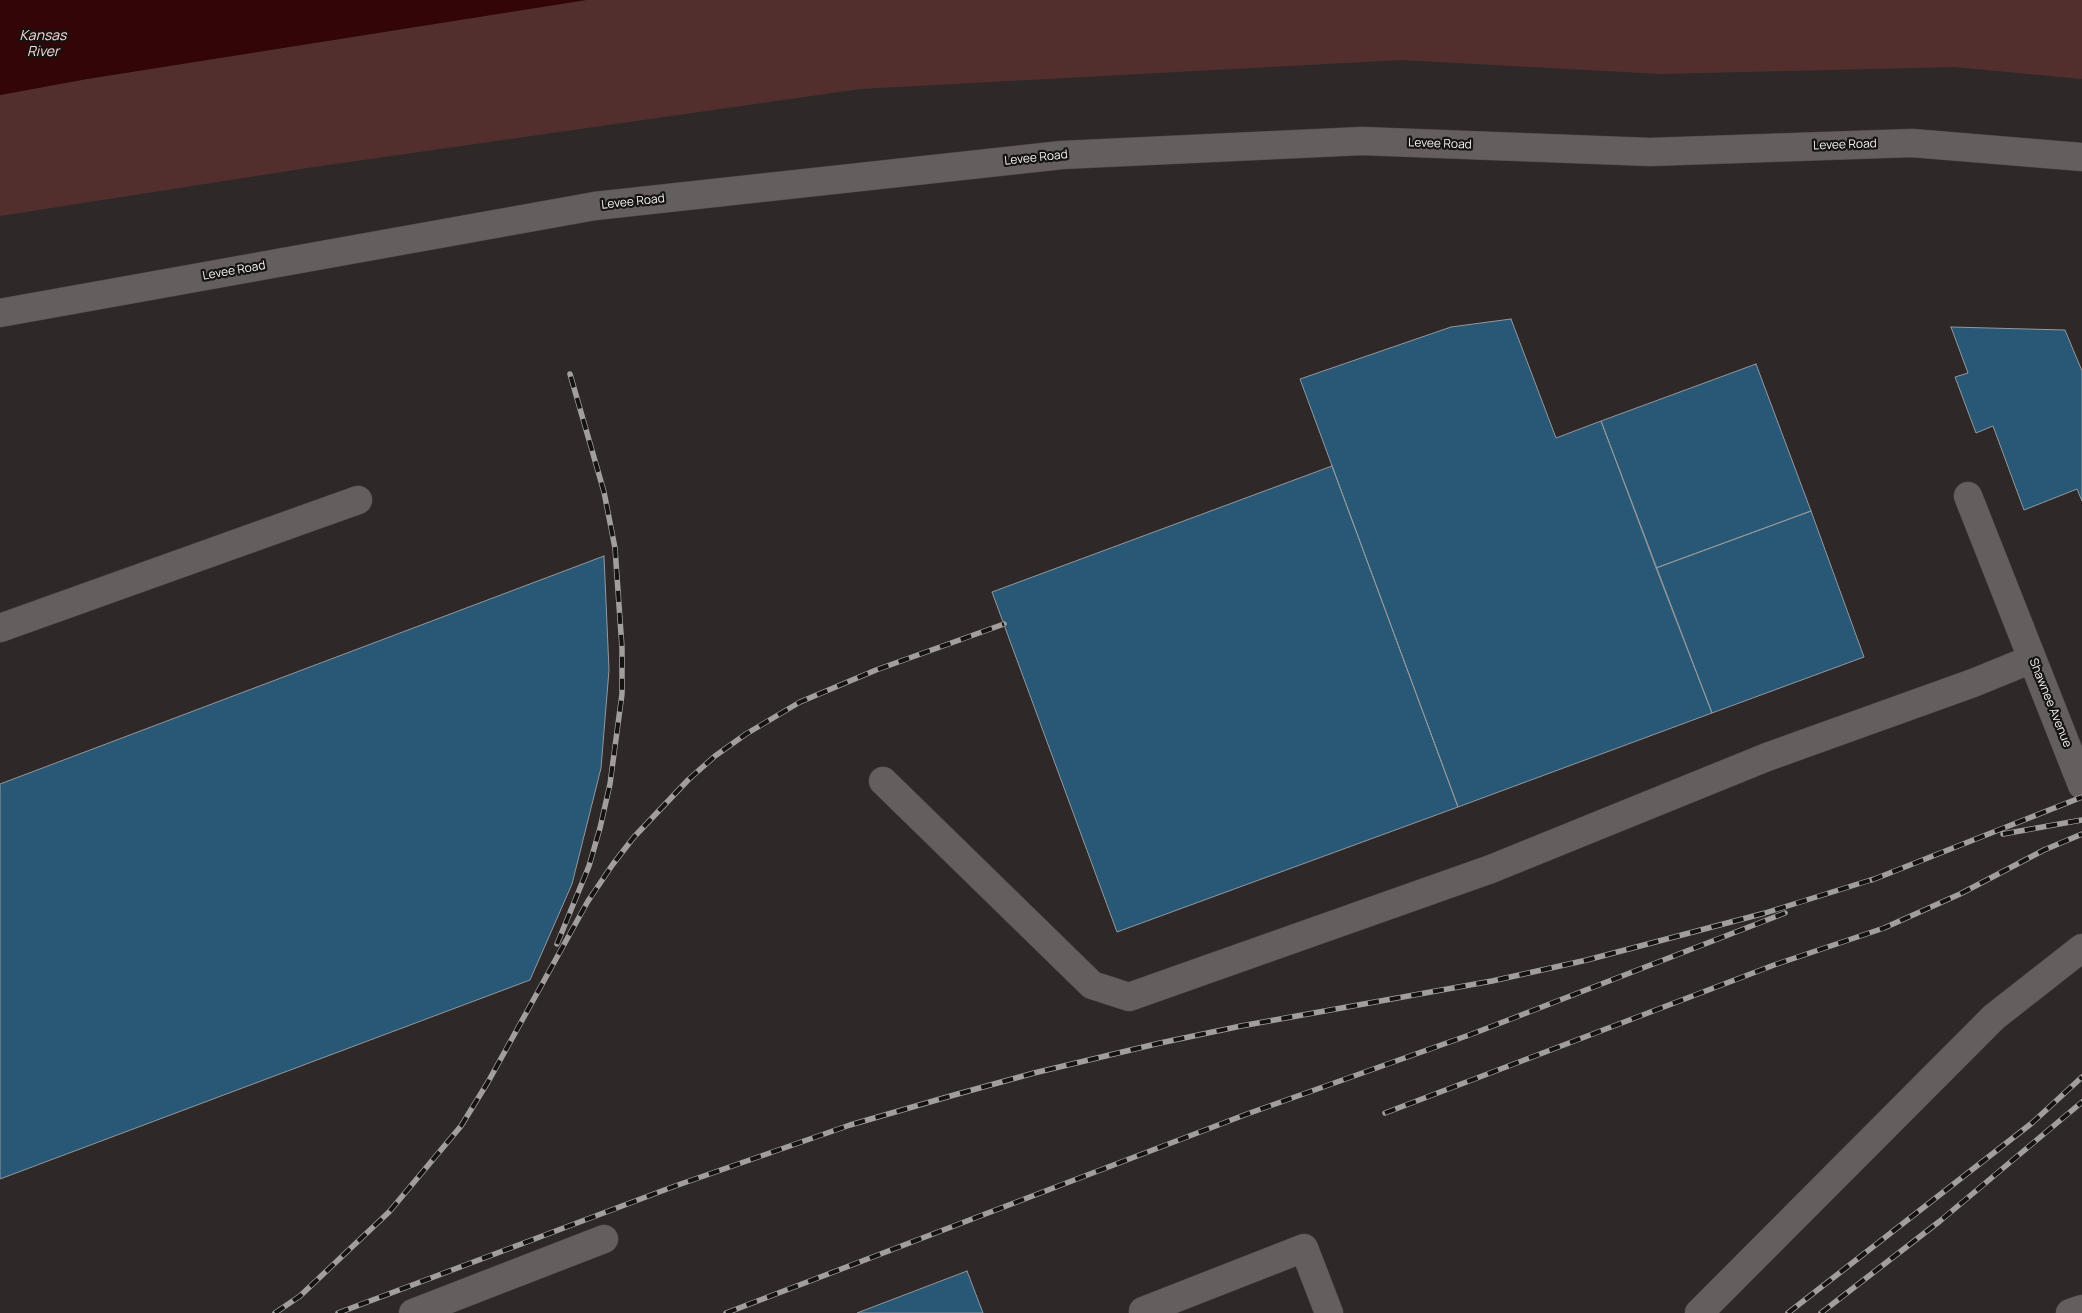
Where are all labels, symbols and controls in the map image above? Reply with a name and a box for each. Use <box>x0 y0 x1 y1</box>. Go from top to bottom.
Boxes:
water label: Kansas River <box>20 28 66 60</box>
street label: Levee Road <box>1408 136 1472 152</box>
street label: Levee Road <box>1813 137 1877 153</box>
street label: Levee Road <box>1004 148 1068 168</box>
street label: Levee Road <box>601 192 665 212</box>
street label: Levee Road <box>201 258 267 284</box>
street label: Shawnee Avenue <box>2026 656 2074 750</box>

